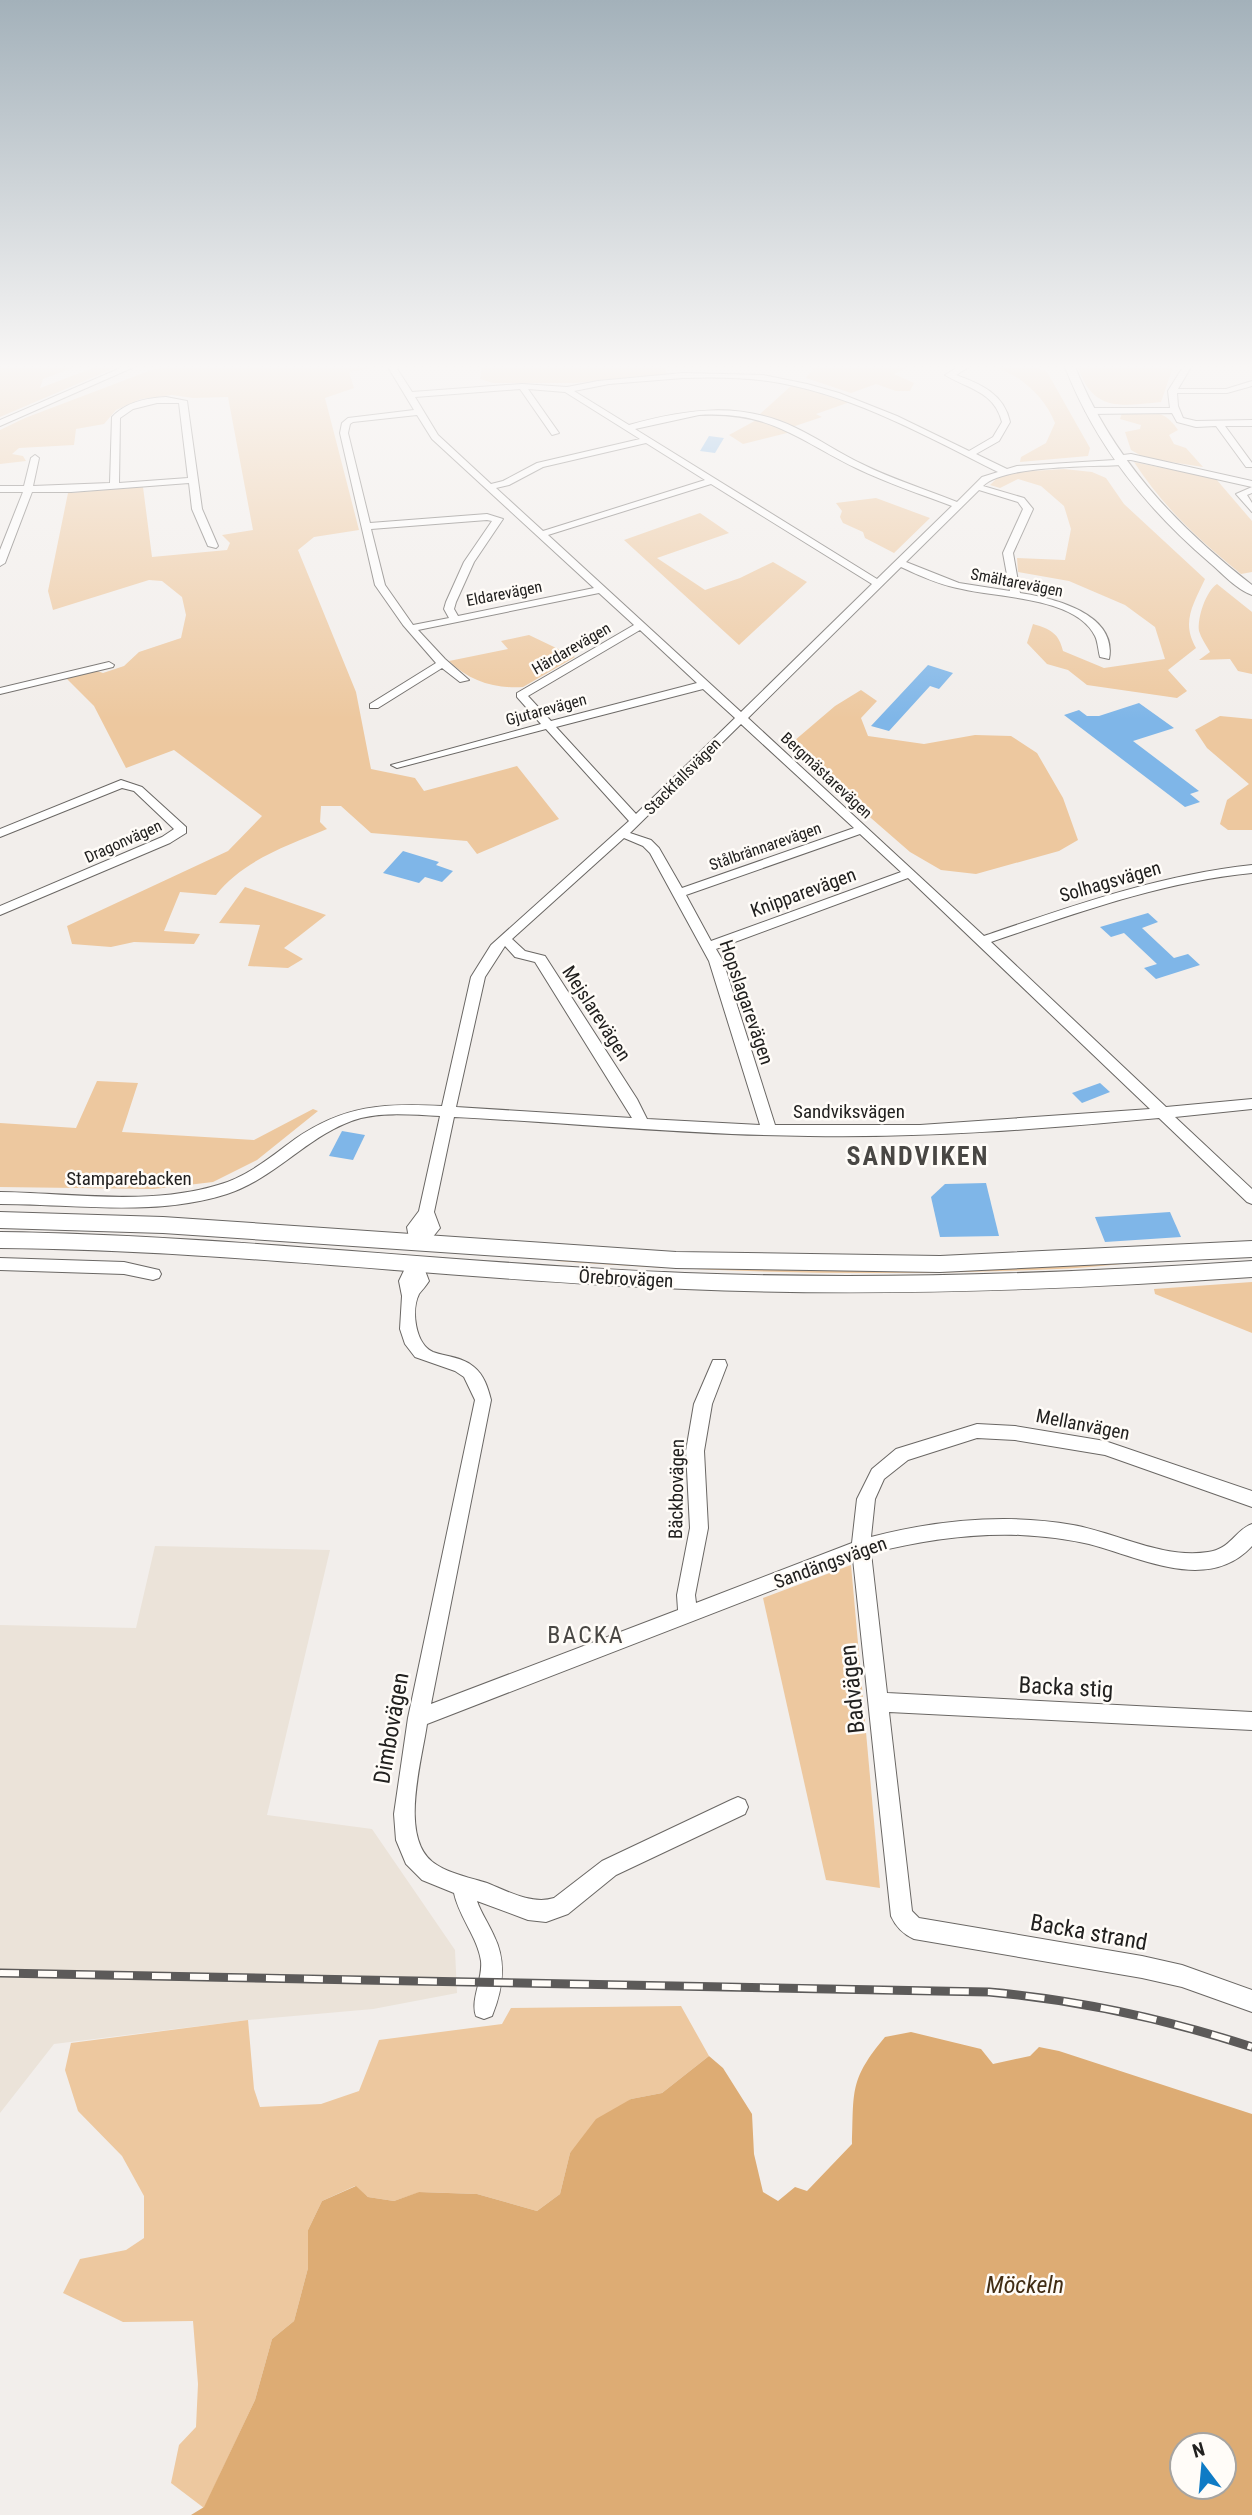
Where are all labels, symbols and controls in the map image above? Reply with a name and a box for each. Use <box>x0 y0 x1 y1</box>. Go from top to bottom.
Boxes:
street label: Smältarevägen <box>969 564 1065 601</box>
street label: Eldarevägen <box>465 577 544 610</box>
street label: Härdarevägen <box>529 618 614 679</box>
street label: Gjutarevägen <box>504 690 589 729</box>
street label: Bergmästarevägen <box>777 728 876 823</box>
street label: Stackfallsvägen <box>640 734 724 818</box>
street label: Dragonvägen <box>82 816 165 867</box>
street label: Stålbrännarevägen <box>707 818 824 875</box>
street label: Solhagsvägen <box>1057 856 1164 907</box>
street label: Knipparevägen <box>747 863 859 922</box>
street label: Hopslagarevägen <box>714 937 779 1067</box>
street label: Mejslarevägen <box>557 961 636 1065</box>
street label: Sandviksvägen <box>793 1100 905 1123</box>
district label: SANDVIKEN <box>847 1141 990 1171</box>
street label: Stamparebacken <box>66 1167 192 1190</box>
street label: Örebrovägen <box>578 1265 674 1292</box>
street label: Mellanvägen <box>1034 1404 1132 1445</box>
street label: Bäckbovägen <box>664 1439 689 1539</box>
street label: Sandängsvägen <box>771 1531 890 1594</box>
district label: BACKA <box>547 1621 625 1649</box>
street label: Badvägen <box>834 1643 871 1735</box>
street label: Dimbovägen <box>368 1670 415 1786</box>
street label: Backa stig <box>1018 1672 1114 1703</box>
street label: Backa strand <box>1028 1909 1149 1956</box>
water label: Möckeln <box>986 2271 1064 2299</box>
north arrow <box>1168 2431 1238 2501</box>
text: N <box>1190 2437 1207 2463</box>

